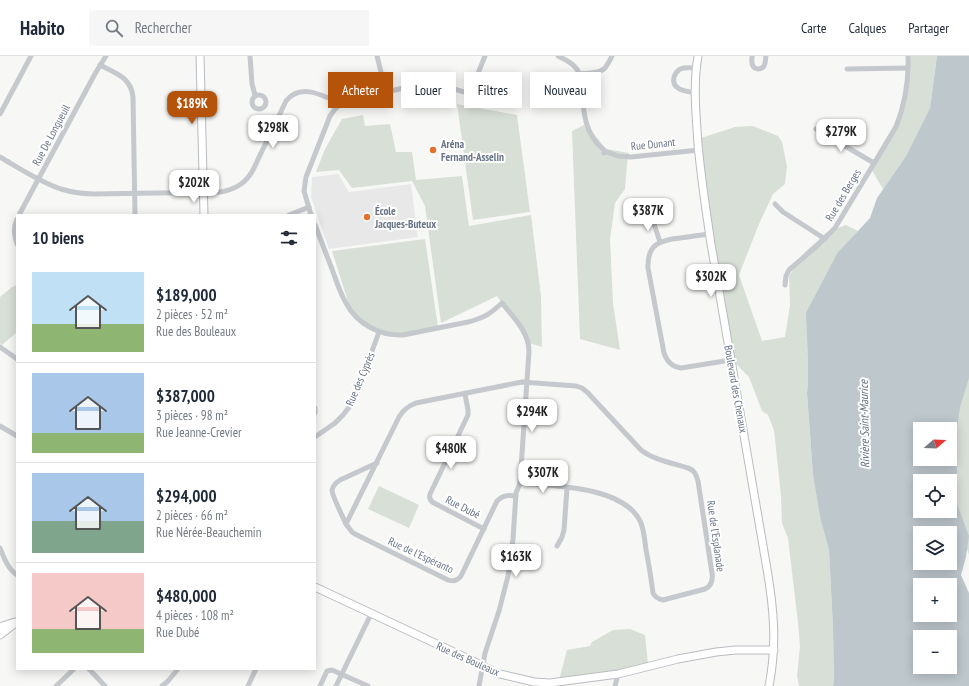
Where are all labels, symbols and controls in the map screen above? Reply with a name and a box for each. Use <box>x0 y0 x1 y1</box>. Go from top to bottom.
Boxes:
search box <box>89 10 369 46</box>
text: Habito <box>20 16 65 40</box>
icon: search <box>103 17 125 39</box>
text: Rechercher <box>135 18 192 37</box>
text: Carte <box>801 19 826 37</box>
text: Calques <box>848 19 886 37</box>
text: Partager <box>908 19 949 37</box>
chip: Acheter <box>328 72 393 108</box>
chip: Louer <box>401 72 456 108</box>
chip: Filtres <box>464 72 522 108</box>
chip: Nouveau <box>530 72 601 108</box>
pin: $189K <box>164 91 220 125</box>
text: $189K <box>176 95 208 112</box>
street label: Rue De Longueuil <box>29 102 73 168</box>
pin: $298K <box>245 115 301 149</box>
text: $298K <box>257 119 289 136</box>
pin: $279K <box>813 119 869 153</box>
text: $279K <box>825 123 857 140</box>
street label: Rue Dunant <box>630 135 676 153</box>
place label: Aréna Fernand-Asselin <box>440 137 504 164</box>
marker: Aréna Fernand-Asselin <box>428 145 438 155</box>
street label: Rue des Berges <box>822 166 864 223</box>
pin: $202K <box>166 170 222 204</box>
text: $202K <box>178 174 210 191</box>
pin: $387K <box>620 198 676 232</box>
text: $387K <box>632 202 664 219</box>
place label: École Jacques-Buteux <box>374 204 436 231</box>
marker: École Jacques-Buteux <box>362 212 372 222</box>
text: 10 biens <box>32 227 84 249</box>
icon: filters <box>278 227 300 249</box>
pin: $302K <box>683 264 739 298</box>
text: $302K <box>695 268 727 285</box>
text: $189,000 <box>156 284 217 306</box>
icon: home <box>64 288 112 336</box>
text: 2 pièces · 52 m² <box>156 306 228 323</box>
text: Rue des Bouleaux <box>156 323 236 340</box>
street label: Boulevard des Chenaux <box>721 344 751 434</box>
street label: Rue des Cyprès <box>342 350 378 408</box>
water label: Rivière Saint-Maurice <box>856 379 872 468</box>
text: $387,000 <box>156 385 215 407</box>
icon: home <box>64 389 112 437</box>
pin: $294K <box>504 399 560 433</box>
text: $294K <box>516 403 548 420</box>
text: 3 pièces · 98 m² <box>156 407 228 424</box>
north arrow <box>913 422 957 466</box>
map controls <box>913 422 957 674</box>
text: Rue Jeanne-Crevier <box>156 424 242 441</box>
pin: $480K <box>423 436 479 470</box>
text: $480K <box>435 440 467 457</box>
pin: $307K <box>515 460 571 494</box>
text: $307K <box>527 464 559 481</box>
button: locate <box>913 474 957 518</box>
text: $294,000 <box>156 485 217 507</box>
icon: home <box>64 489 112 537</box>
street label: Rue Dubé <box>443 492 483 522</box>
street label: Rue de l'Esplanade <box>704 499 728 573</box>
text: 2 pièces · 66 m² <box>156 507 228 524</box>
text: Rue Nérée-Beauchemin <box>156 524 261 541</box>
button: layers <box>913 526 957 570</box>
street label: Rue de l'Espéranto <box>386 534 456 576</box>
pin: $163K <box>488 544 544 578</box>
text: $163K <box>500 548 532 565</box>
button: + <box>913 578 957 622</box>
text: $480,000 <box>156 585 217 607</box>
icon: home <box>64 589 112 637</box>
text: 4 pièces · 108 m² <box>156 607 234 624</box>
text: Rue Dubé <box>156 624 200 641</box>
button: − <box>913 630 957 674</box>
street label: Rue des Bouleaux <box>434 639 502 679</box>

